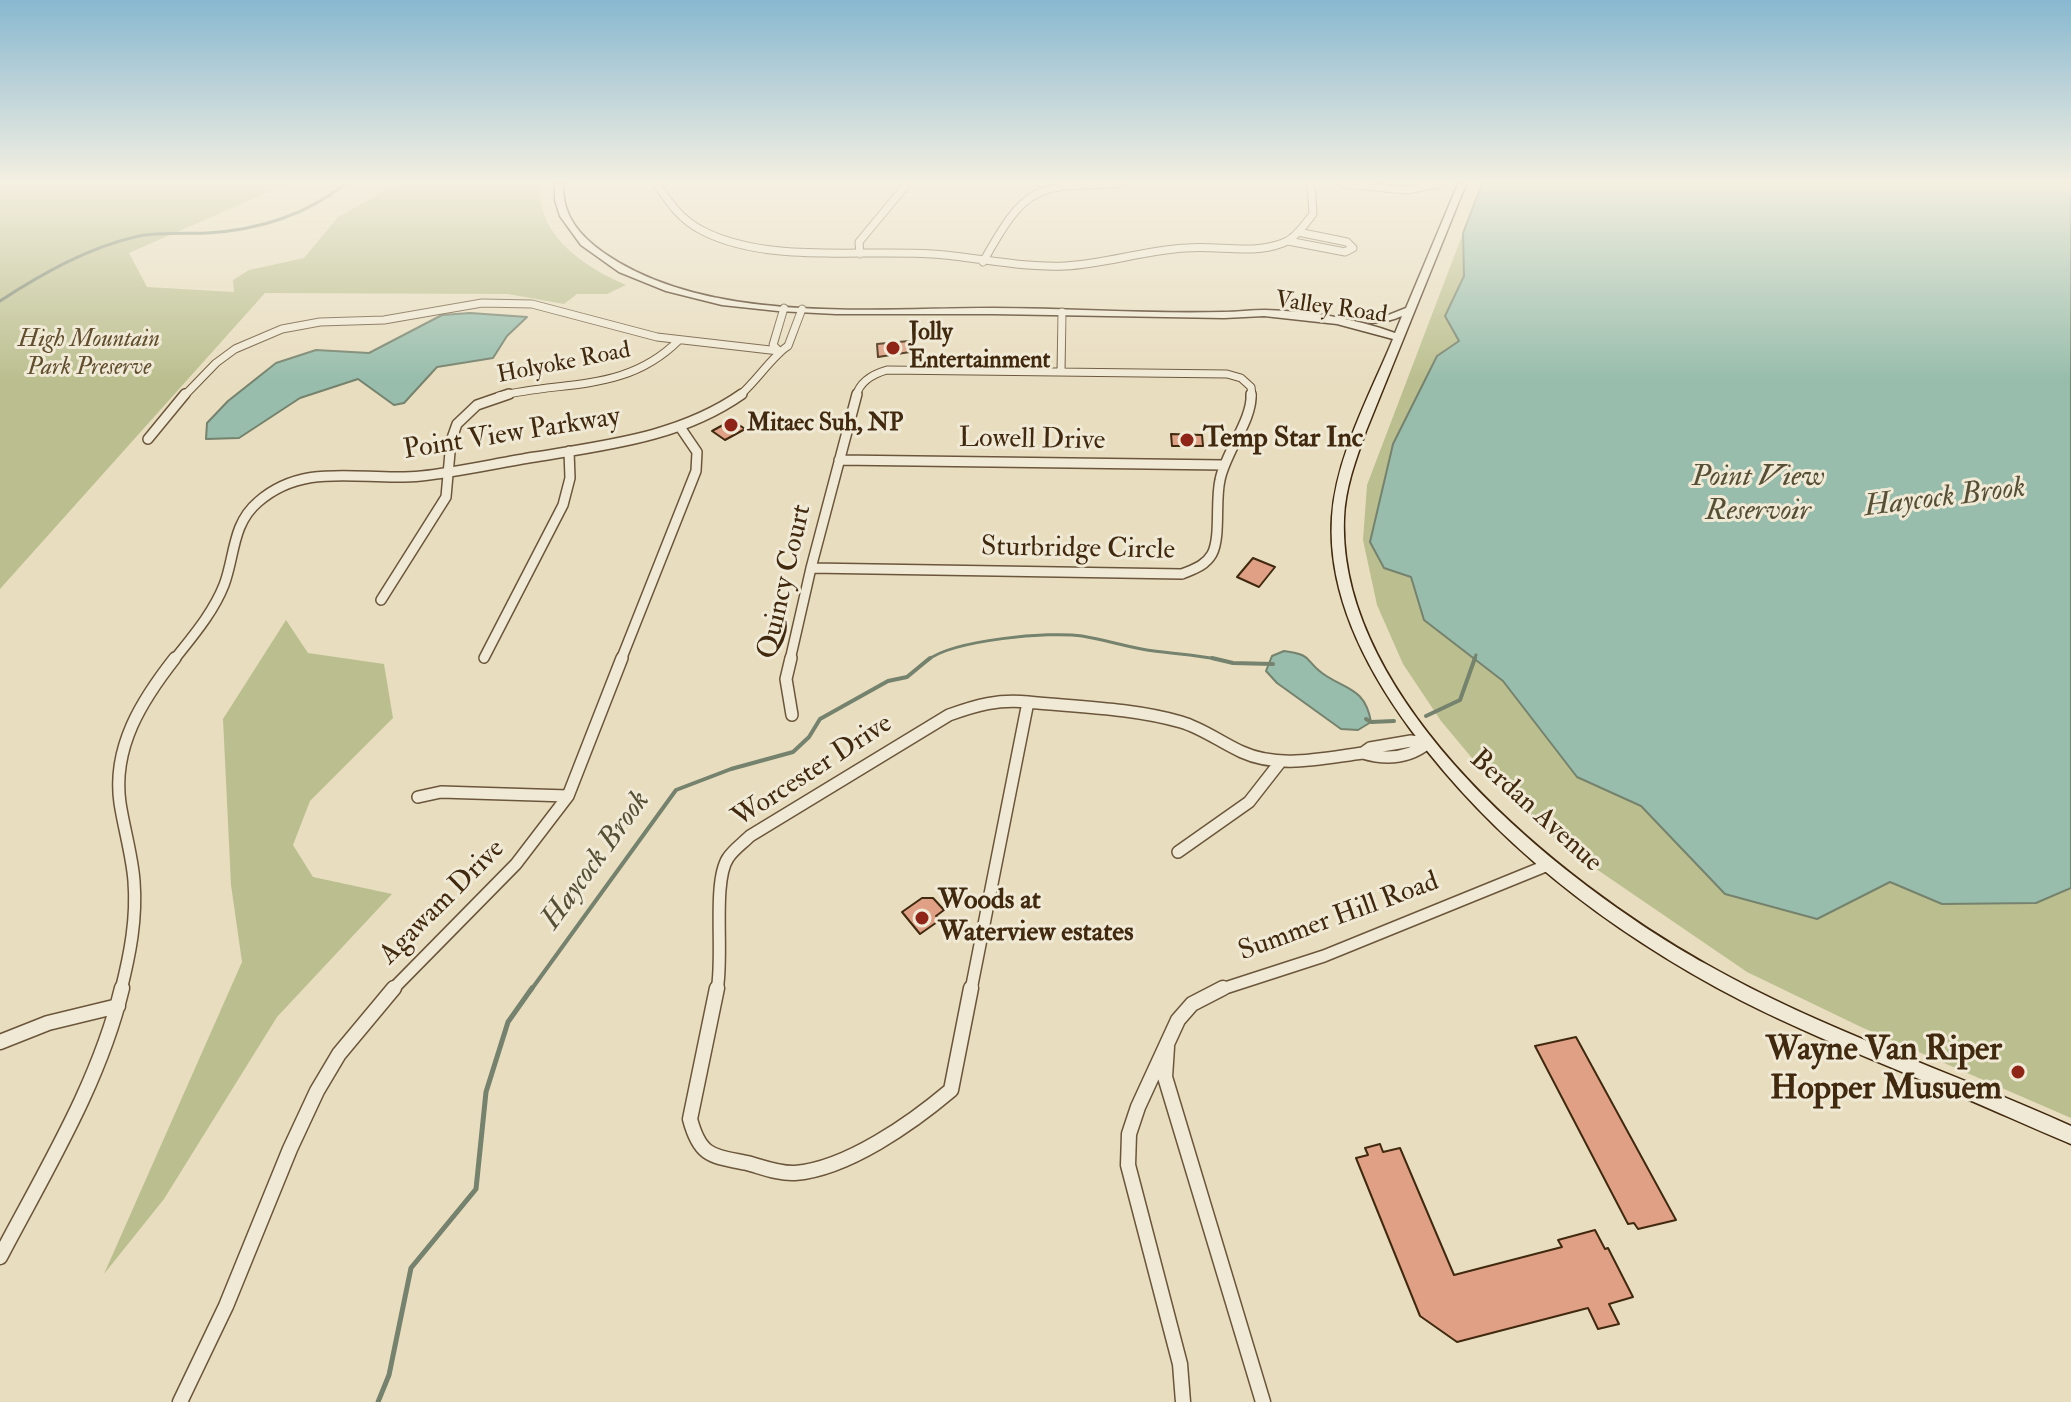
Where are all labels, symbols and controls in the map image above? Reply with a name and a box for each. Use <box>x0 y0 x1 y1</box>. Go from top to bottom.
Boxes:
street label: Valley Road <box>1273 287 1389 331</box>
place label: Jolly Entertainment <box>909 320 1050 376</box>
park label: High Mountain Park Preserve <box>18 327 160 383</box>
street label: Holyoke Road <box>495 337 633 391</box>
marker: Jolly Entertainment <box>884 339 902 357</box>
street label: Point View Parkway <box>401 401 623 469</box>
place label: Mitaec Suh, NP <box>747 411 903 439</box>
marker: Mitaec Suh, NP <box>722 416 740 434</box>
street label: Lowell Drive <box>958 423 1106 459</box>
place label: Temp Star Inc <box>1203 423 1363 457</box>
marker: Temp Star Inc <box>1178 431 1196 449</box>
water label: Point View Reservoir <box>1691 461 1825 532</box>
water label: Haycock Brook <box>1862 471 2028 527</box>
street label: Quincy Court <box>752 502 820 662</box>
street label: Sturbridge Circle <box>981 532 1175 568</box>
street label: Worcester Drive <box>727 708 899 836</box>
street label: Berdan Avenue <box>1462 744 1608 880</box>
water label: Haycock Brook <box>535 785 659 937</box>
street label: Agawam Drive <box>373 833 513 973</box>
street label: Summer Hill Road <box>1234 866 1444 970</box>
place label: Woods at Waterview estates <box>938 885 1134 951</box>
marker: Woods at Waterview estates <box>913 909 931 927</box>
place label: Wayne Van Riper Hopper Musuem <box>1766 1032 2002 1112</box>
marker: Wayne Van Riper Hopper Musuem <box>2009 1063 2027 1081</box>

